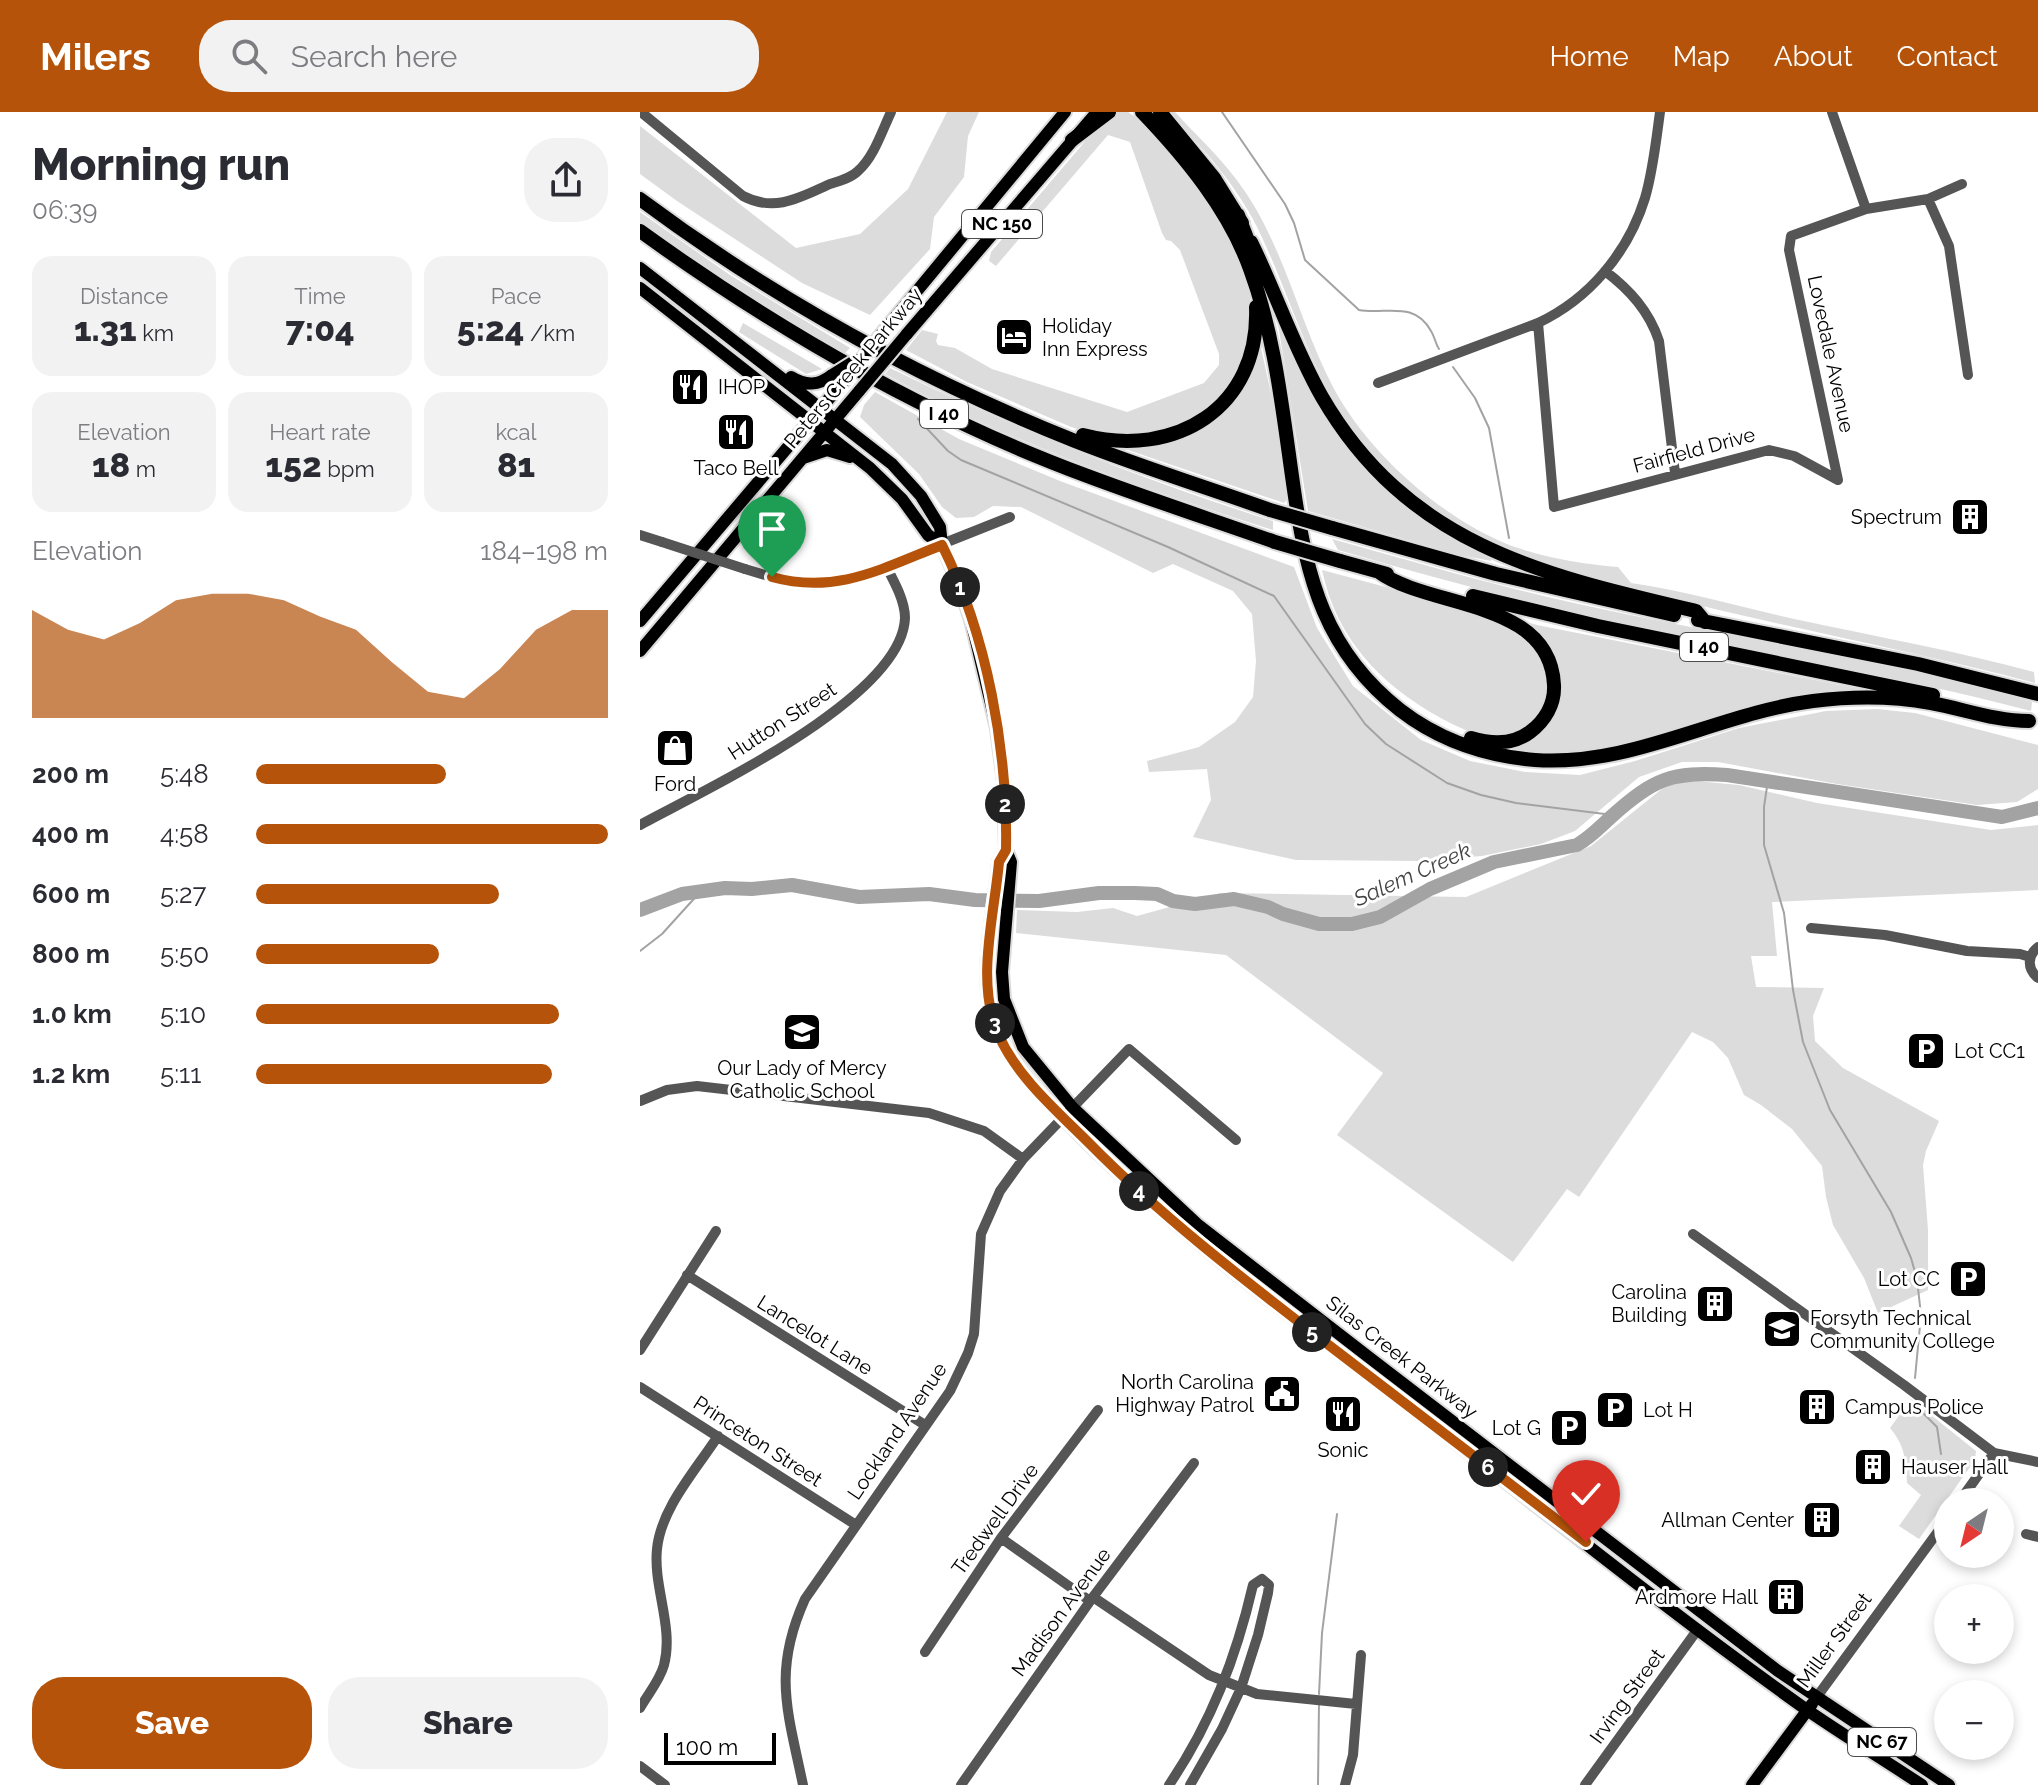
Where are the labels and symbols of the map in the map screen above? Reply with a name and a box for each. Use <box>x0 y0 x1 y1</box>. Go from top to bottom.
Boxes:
road number: NC 150 <box>962 210 1042 238</box>
street label: Lovedale Avenue <box>1803 273 1859 435</box>
street label: Peters Creek Parkway <box>779 283 927 453</box>
place label: Holiday Inn Express <box>1042 314 1148 361</box>
hotel icon: Holiday Inn Express <box>993 316 1035 358</box>
restaurant icon: IHOP <box>669 366 711 408</box>
place label: IHOP <box>718 375 765 399</box>
road number: I 40 <box>920 400 968 428</box>
restaurant icon: Taco Bell <box>715 411 757 453</box>
street label: Fairfield Drive <box>1630 422 1758 478</box>
place label: Taco Bell <box>694 456 779 480</box>
pin <box>738 495 806 577</box>
building icon: Spectrum <box>1949 496 1991 538</box>
place label: Spectrum <box>1851 505 1942 529</box>
pin: 1 <box>940 567 980 607</box>
road number: I 40 <box>1680 633 1728 661</box>
street label: Hutton Street <box>723 677 841 765</box>
shop icon: Ford <box>654 727 696 769</box>
place label: Ford <box>654 772 696 796</box>
pin: 2 <box>985 784 1025 824</box>
water label: Salem Creek <box>1349 837 1475 912</box>
pin: 3 <box>975 1003 1015 1043</box>
school or university icon: Our Lady of Mercy Catholic School <box>781 1011 823 1053</box>
parking icon: Lot CC1 <box>1905 1030 1947 1072</box>
place label: Lot CC1 <box>1954 1039 2025 1063</box>
place label: Our Lady of Mercy Catholic School <box>717 1056 887 1103</box>
pin: 4 <box>1119 1171 1159 1211</box>
parking icon: Lot CC <box>1947 1258 1989 1300</box>
place label: Lot CC <box>1878 1267 1940 1291</box>
place label: Carolina Building <box>1611 1280 1687 1327</box>
building icon: Carolina Building <box>1694 1283 1736 1325</box>
street label: Lancelot Lane <box>753 1290 877 1380</box>
street label: Silas Creek Parkway <box>1322 1290 1483 1424</box>
place label: Forsyth Technical Community College <box>1810 1306 1995 1353</box>
school or university icon: Forsyth Technical Community College <box>1761 1308 1803 1350</box>
pin: 5 <box>1292 1312 1332 1352</box>
street label: Lockland Avenue <box>842 1358 952 1504</box>
place label: North Carolina Highway Patrol <box>1115 1370 1255 1417</box>
public building icon: North Carolina Highway Patrol <box>1261 1373 1303 1415</box>
building icon: Campus Police <box>1796 1386 1838 1428</box>
parking icon: Lot H <box>1594 1389 1636 1431</box>
street label: Princeton Street <box>689 1390 827 1492</box>
restaurant icon: Sonic <box>1322 1393 1364 1435</box>
place label: Campus Police <box>1845 1395 1984 1419</box>
place label: Lot H <box>1643 1398 1693 1422</box>
parking icon: Lot G <box>1548 1407 1590 1449</box>
place label: Lot G <box>1492 1416 1541 1440</box>
place label: Sonic <box>1317 1438 1369 1462</box>
building icon: Hauser Hall <box>1852 1446 1894 1488</box>
pin: 6 <box>1468 1447 1508 1487</box>
place label: Hauser Hall <box>1901 1455 2008 1479</box>
street label: Tredwell Drive <box>946 1458 1044 1579</box>
pin <box>1552 1460 1620 1542</box>
north arrow <box>1934 1488 2014 1568</box>
building icon: Allman Center <box>1801 1499 1843 1541</box>
place label: Allman Center <box>1661 1508 1794 1532</box>
street label: Madison Avenue <box>1006 1543 1116 1681</box>
building icon: Ardmore Hall <box>1765 1576 1807 1618</box>
place label: Ardmore Hall <box>1635 1585 1759 1609</box>
street label: Miller Street <box>1791 1588 1877 1692</box>
street label: Irving Street <box>1584 1644 1670 1748</box>
road number: NC 67 <box>1848 1728 1916 1756</box>
scale bar <box>664 1729 776 1765</box>

